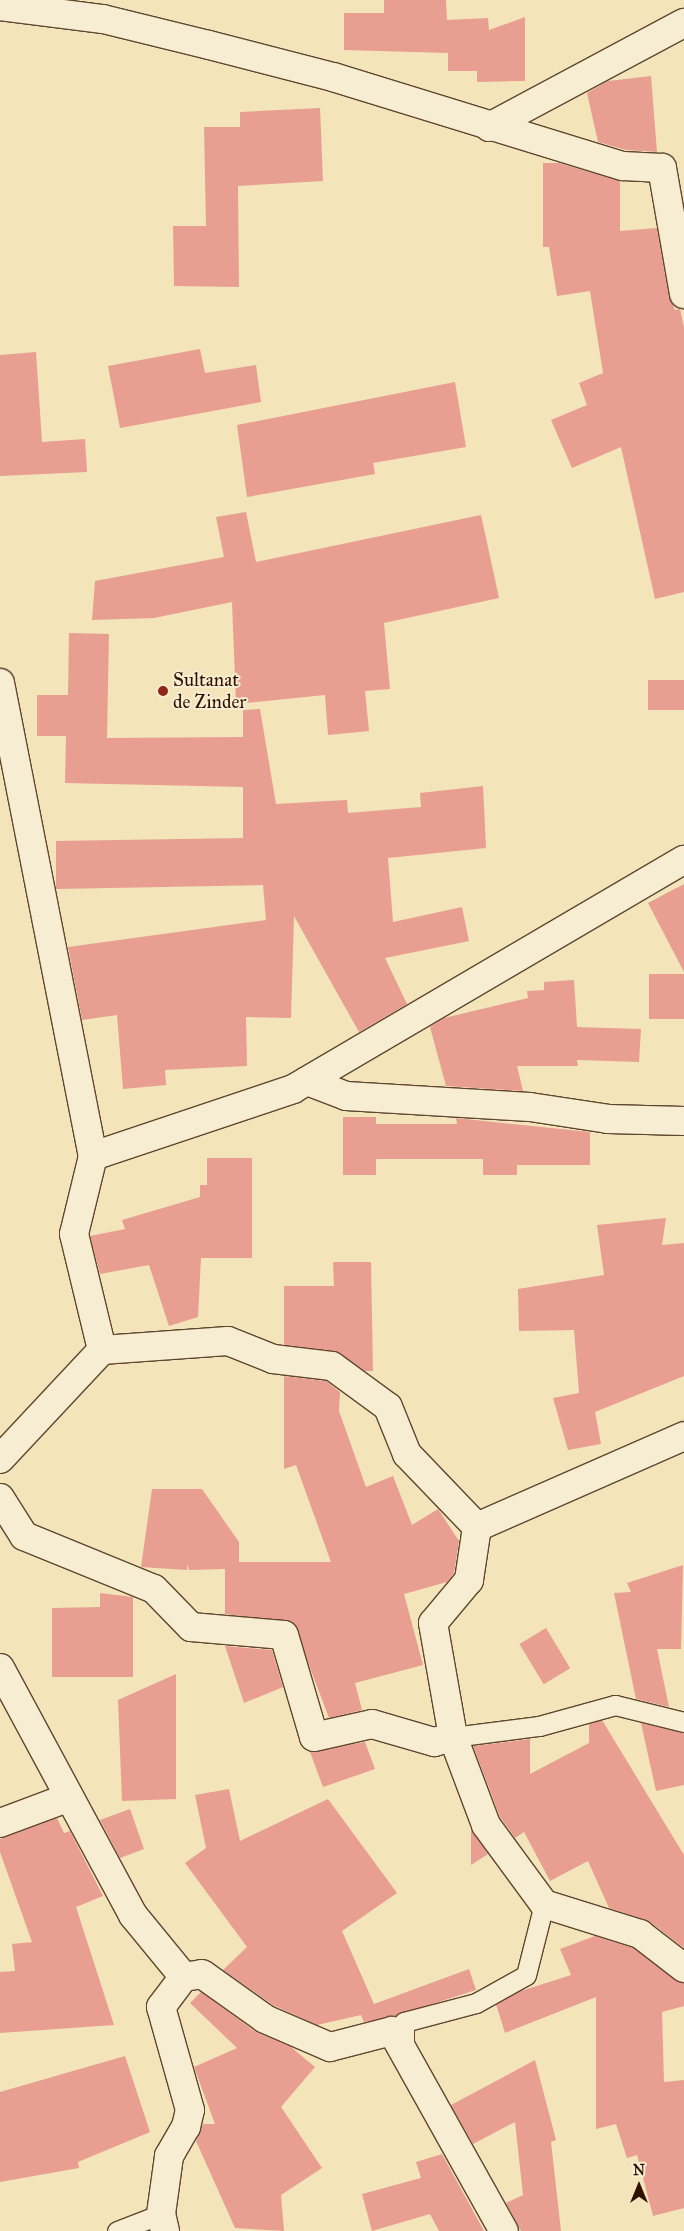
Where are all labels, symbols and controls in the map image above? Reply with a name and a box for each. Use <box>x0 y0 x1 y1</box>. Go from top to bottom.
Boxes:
place label: Sultanat de Zinder <box>173 669 246 713</box>
marker: Sultanat de Zinder <box>157 685 169 697</box>
north arrow <box>614 2161 664 2211</box>
text: N <box>633 2162 645 2179</box>

